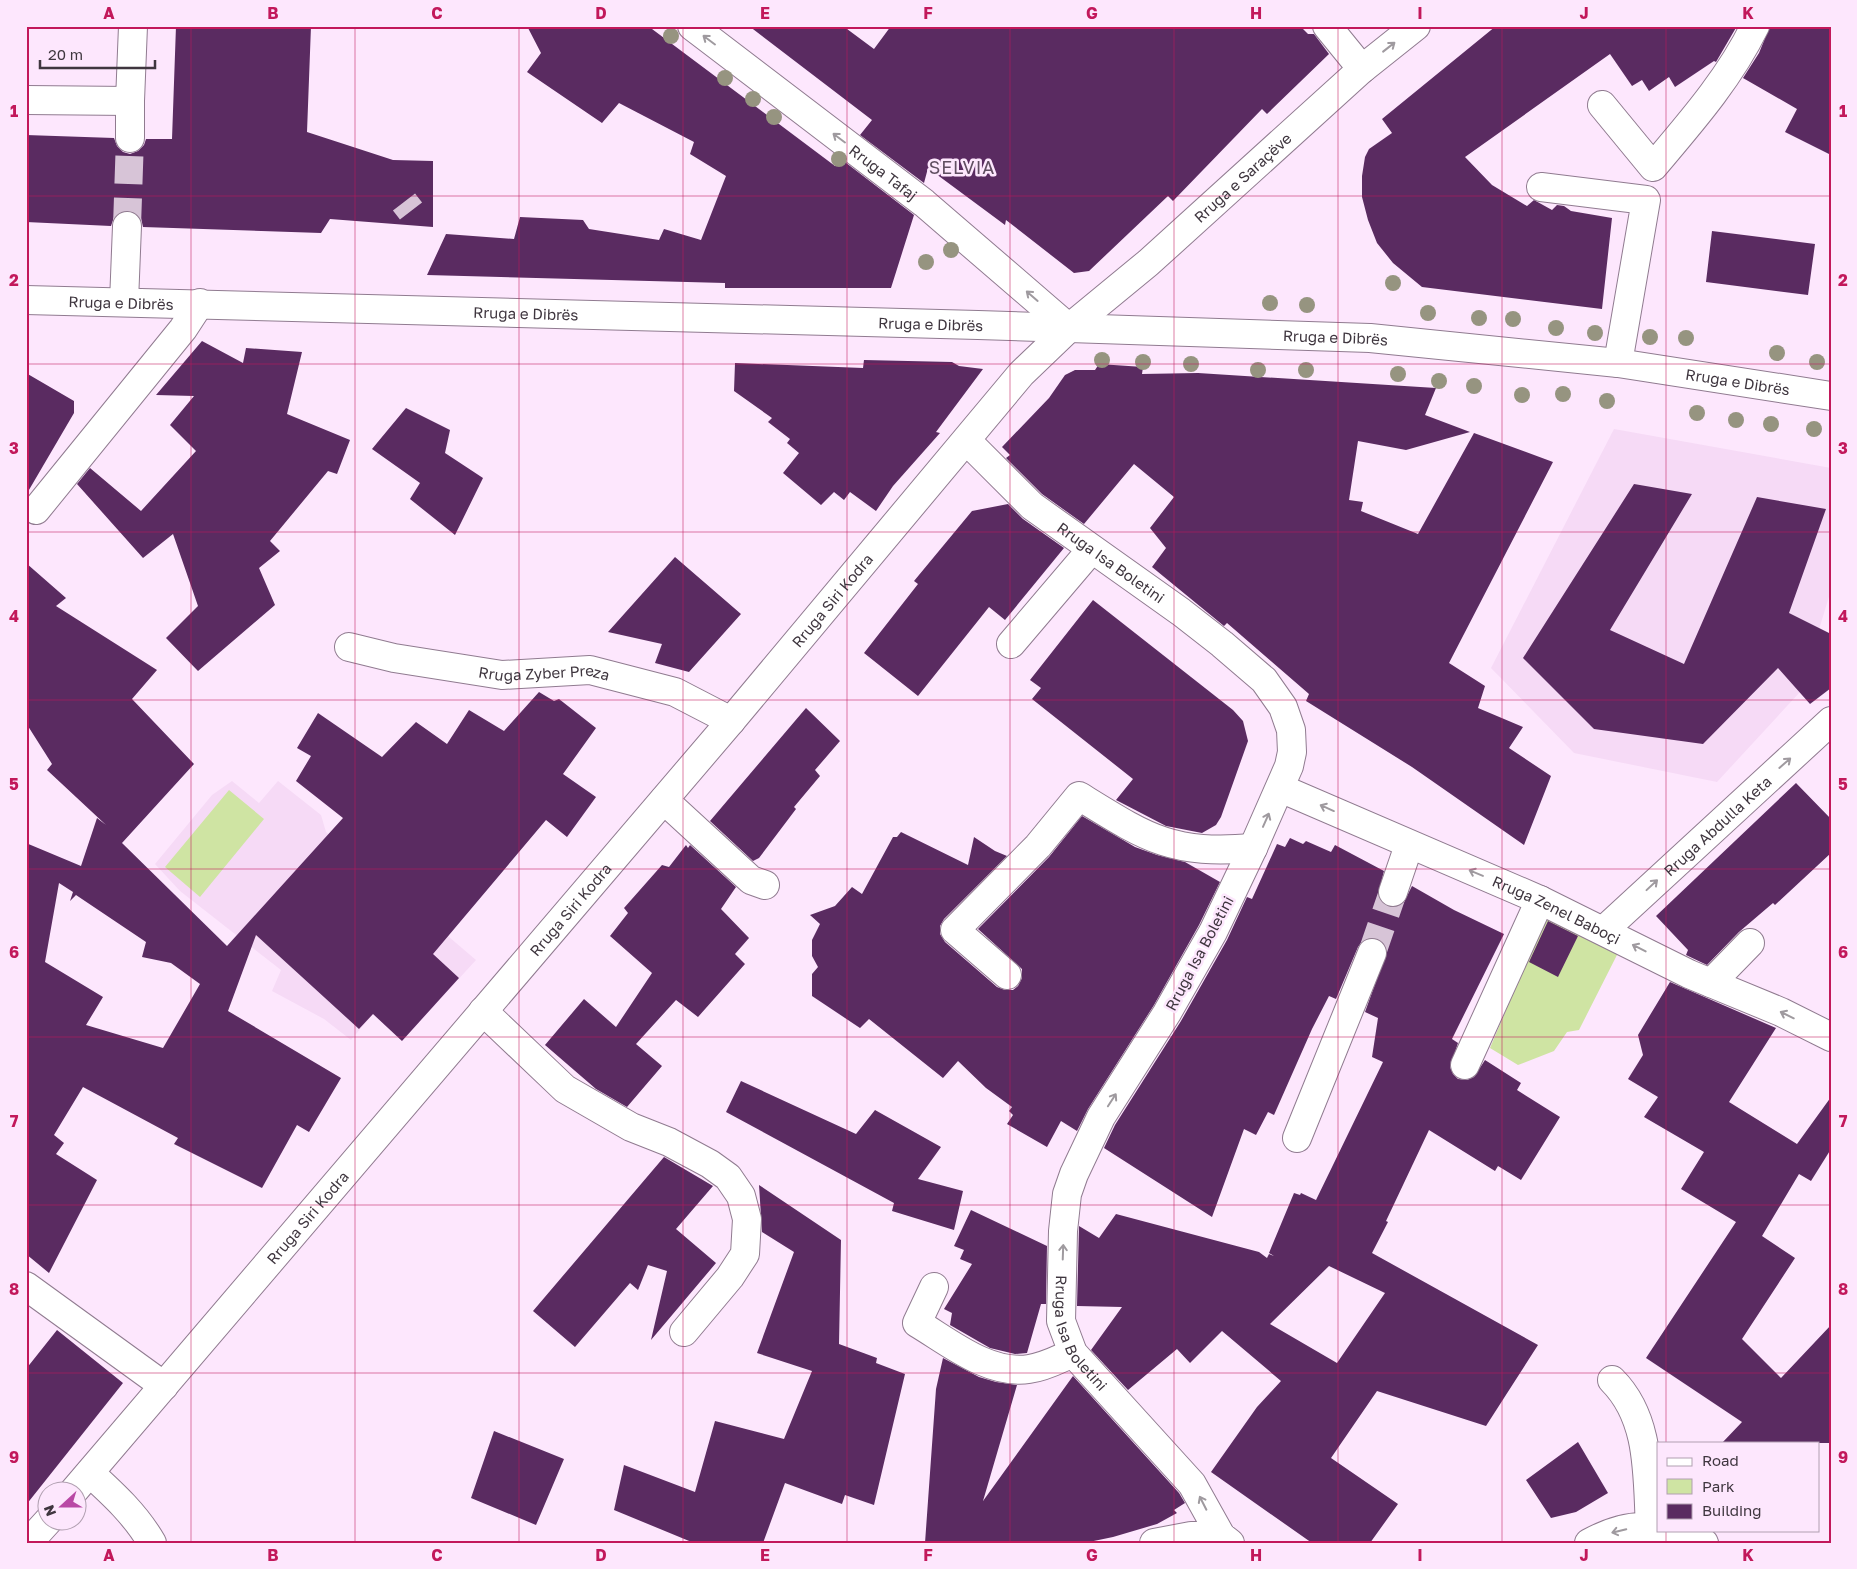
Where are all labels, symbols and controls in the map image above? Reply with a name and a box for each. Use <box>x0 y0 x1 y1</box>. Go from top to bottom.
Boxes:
text: A <box>103 3 115 23</box>
text: B <box>267 3 279 23</box>
text: C <box>431 3 443 23</box>
text: D <box>595 3 607 23</box>
text: E <box>760 3 770 23</box>
text: F <box>923 3 933 23</box>
text: G <box>1086 3 1098 23</box>
text: H <box>1250 3 1262 23</box>
text: I <box>1417 3 1423 23</box>
text: J <box>1579 3 1589 23</box>
text: K <box>1742 3 1754 23</box>
one-way arrow <box>703 34 716 45</box>
scale bar <box>40 38 155 70</box>
one-way arrow <box>1382 42 1395 53</box>
text: 20 m <box>48 45 83 63</box>
text: 1 <box>10 101 18 121</box>
text: 1 <box>1839 101 1847 121</box>
street label: Rruga e Saraçëve <box>1190 129 1295 226</box>
one-way arrow <box>833 133 846 144</box>
street label: Rruga Tafaj <box>846 141 921 204</box>
district label: SELVIA <box>929 156 995 178</box>
text: 2 <box>9 270 19 290</box>
text: 2 <box>1838 270 1848 290</box>
one-way arrow <box>1026 291 1039 302</box>
street label: Rruga e Dibrës <box>68 292 174 313</box>
street label: Rruga e Dibrës <box>473 303 579 324</box>
street label: Rruga e Dibrës <box>878 313 984 334</box>
street label: Rruga e Dibrës <box>1283 326 1389 349</box>
street label: Rruga e Dibrës <box>1684 365 1791 399</box>
text: 3 <box>9 438 19 458</box>
text: 3 <box>1838 438 1848 458</box>
street label: Rruga Isa Boletini <box>1054 518 1168 607</box>
street label: Rruga Siri Kodra <box>788 550 876 651</box>
text: 4 <box>9 606 19 626</box>
text: 4 <box>1838 606 1848 626</box>
street label: Rruga Zyber Preza <box>477 661 612 684</box>
one-way arrow <box>1778 757 1791 769</box>
street label: Rruga Abdulla Keta <box>1660 772 1775 880</box>
text: 5 <box>9 774 19 794</box>
text: 5 <box>1838 774 1848 794</box>
one-way arrow <box>1320 803 1335 813</box>
one-way arrow <box>1261 813 1271 828</box>
street label: Rruga Siri Kodra <box>526 859 615 959</box>
one-way arrow <box>1469 867 1484 877</box>
street label: Rruga Zenel Baboçi <box>1490 872 1623 948</box>
one-way arrow <box>1646 879 1659 891</box>
street label: Rruga Isa Boletini <box>1161 893 1237 1013</box>
text: 6 <box>9 942 19 962</box>
text: 6 <box>1838 942 1848 962</box>
one-way arrow <box>1632 943 1647 953</box>
one-way arrow <box>1780 1010 1795 1019</box>
one-way arrow <box>1107 1093 1117 1107</box>
text: 7 <box>10 1111 19 1131</box>
text: 7 <box>1839 1111 1848 1131</box>
street label: Rruga Siri Kodra <box>263 1167 352 1268</box>
one-way arrow <box>1058 1244 1067 1260</box>
street label: Rruga Isa Boletini <box>1052 1275 1111 1394</box>
text: 8 <box>9 1279 19 1299</box>
text: 8 <box>1838 1279 1848 1299</box>
legend <box>1657 1442 1820 1532</box>
text: 9 <box>9 1447 19 1467</box>
text: 9 <box>1838 1447 1848 1467</box>
text: Road <box>1702 1451 1739 1469</box>
text: Park <box>1702 1477 1735 1495</box>
north arrow <box>38 1482 88 1532</box>
one-way arrow <box>1198 1495 1208 1510</box>
text: Building <box>1702 1501 1762 1519</box>
text: N <box>40 1503 59 1519</box>
one-way arrow <box>1611 1527 1627 1537</box>
text: A <box>103 1545 115 1565</box>
text: B <box>267 1545 279 1565</box>
text: C <box>431 1545 443 1565</box>
text: D <box>595 1545 607 1565</box>
text: E <box>760 1545 770 1565</box>
text: F <box>923 1545 933 1565</box>
text: G <box>1086 1545 1098 1565</box>
text: H <box>1250 1545 1262 1565</box>
text: I <box>1417 1545 1423 1565</box>
text: J <box>1579 1545 1589 1565</box>
text: K <box>1742 1545 1754 1565</box>

